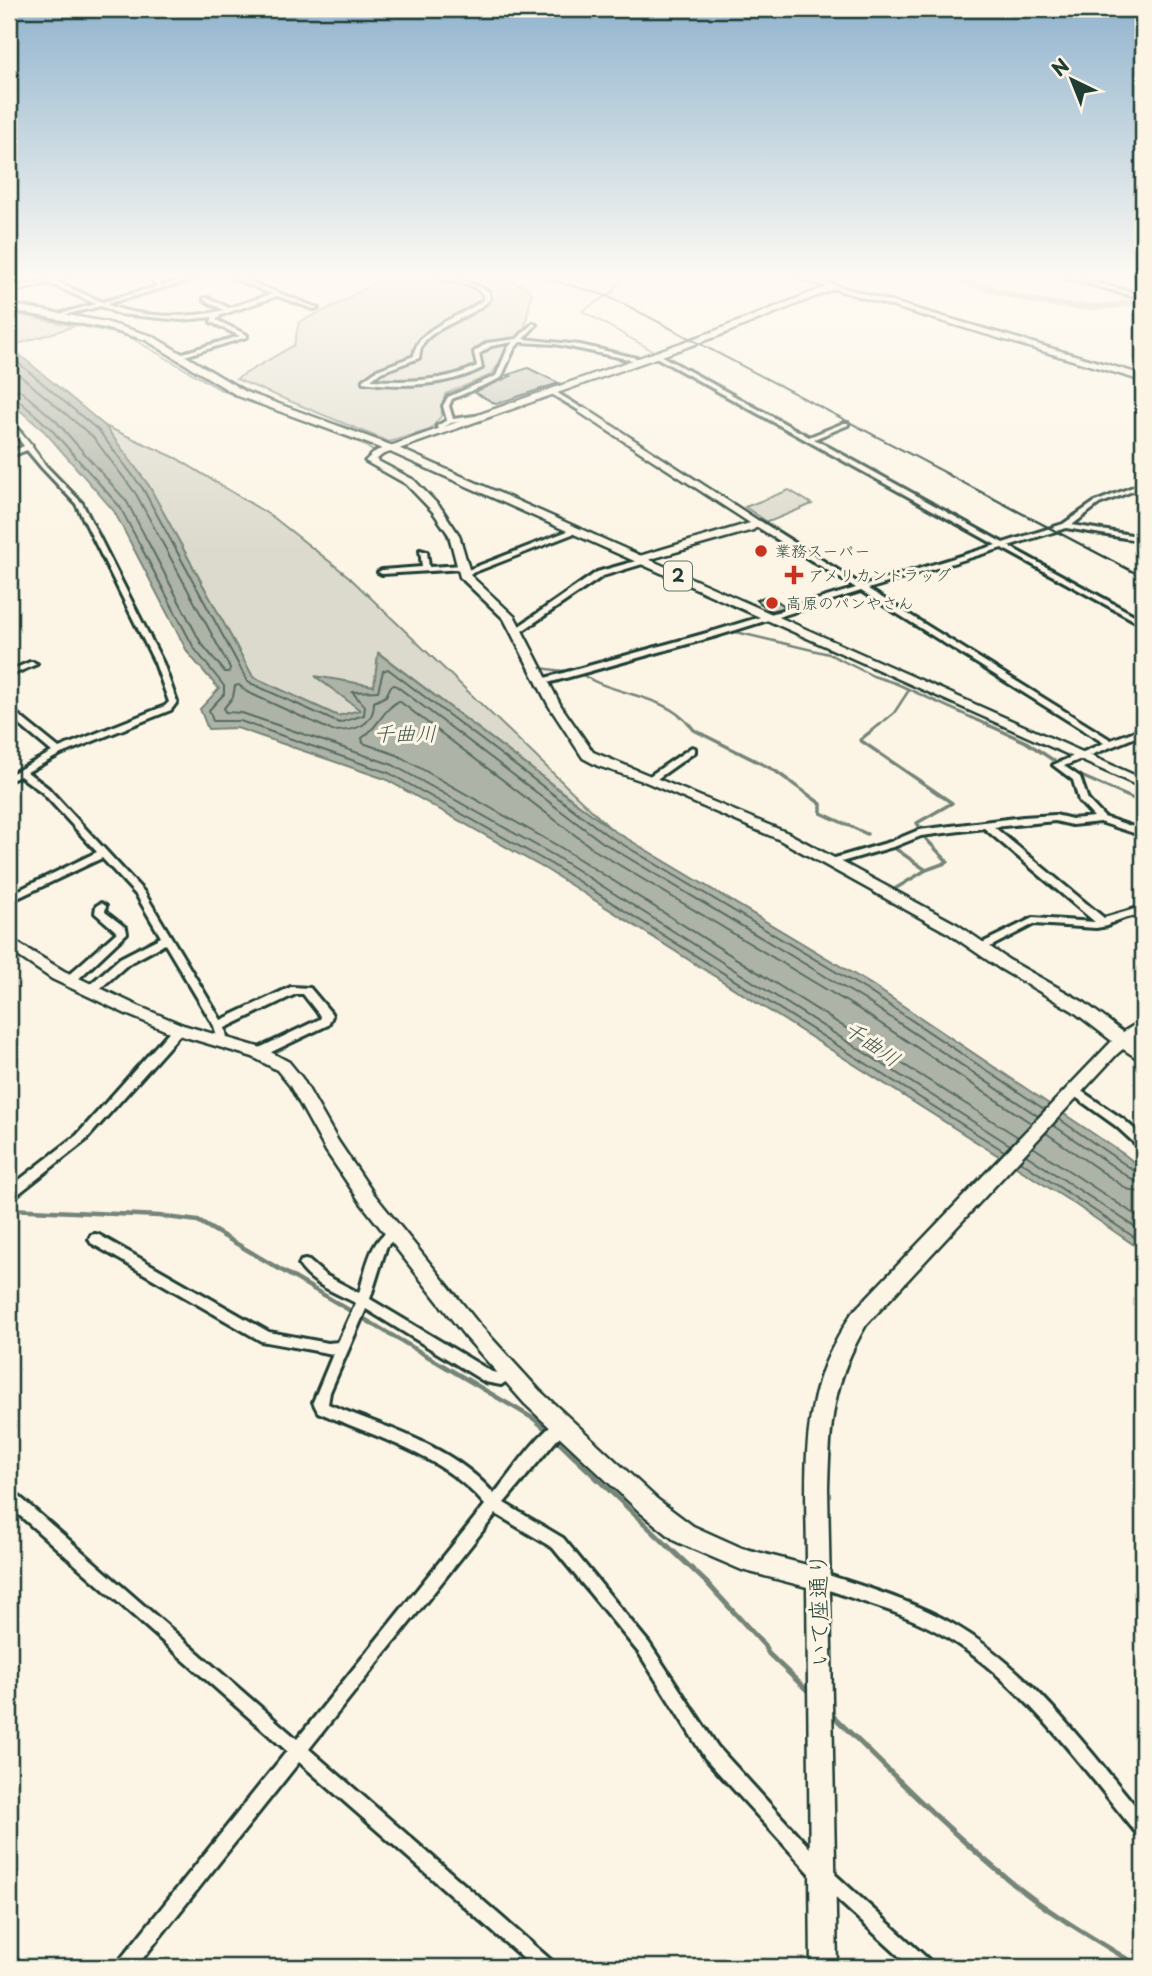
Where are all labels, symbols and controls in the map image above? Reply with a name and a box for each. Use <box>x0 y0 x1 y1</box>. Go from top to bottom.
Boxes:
north arrow <box>1036 46 1106 116</box>
text: N <box>1045 51 1075 82</box>
place label: 業務スーパー <box>775 538 870 562</box>
marker: 業務スーパー <box>753 543 769 559</box>
road number: 2 <box>664 562 692 590</box>
place label: アメリカンドラッグ <box>808 562 951 586</box>
marker: アメリカンドラッグ <box>786 567 802 583</box>
place label: 高原のパンやさん <box>786 590 914 614</box>
marker: 高原のパンやさん <box>764 595 780 611</box>
water label: 千曲川 <box>374 716 437 748</box>
water label: 千曲川 <box>838 1011 908 1074</box>
street label: いて座通り <box>799 1552 836 1668</box>

